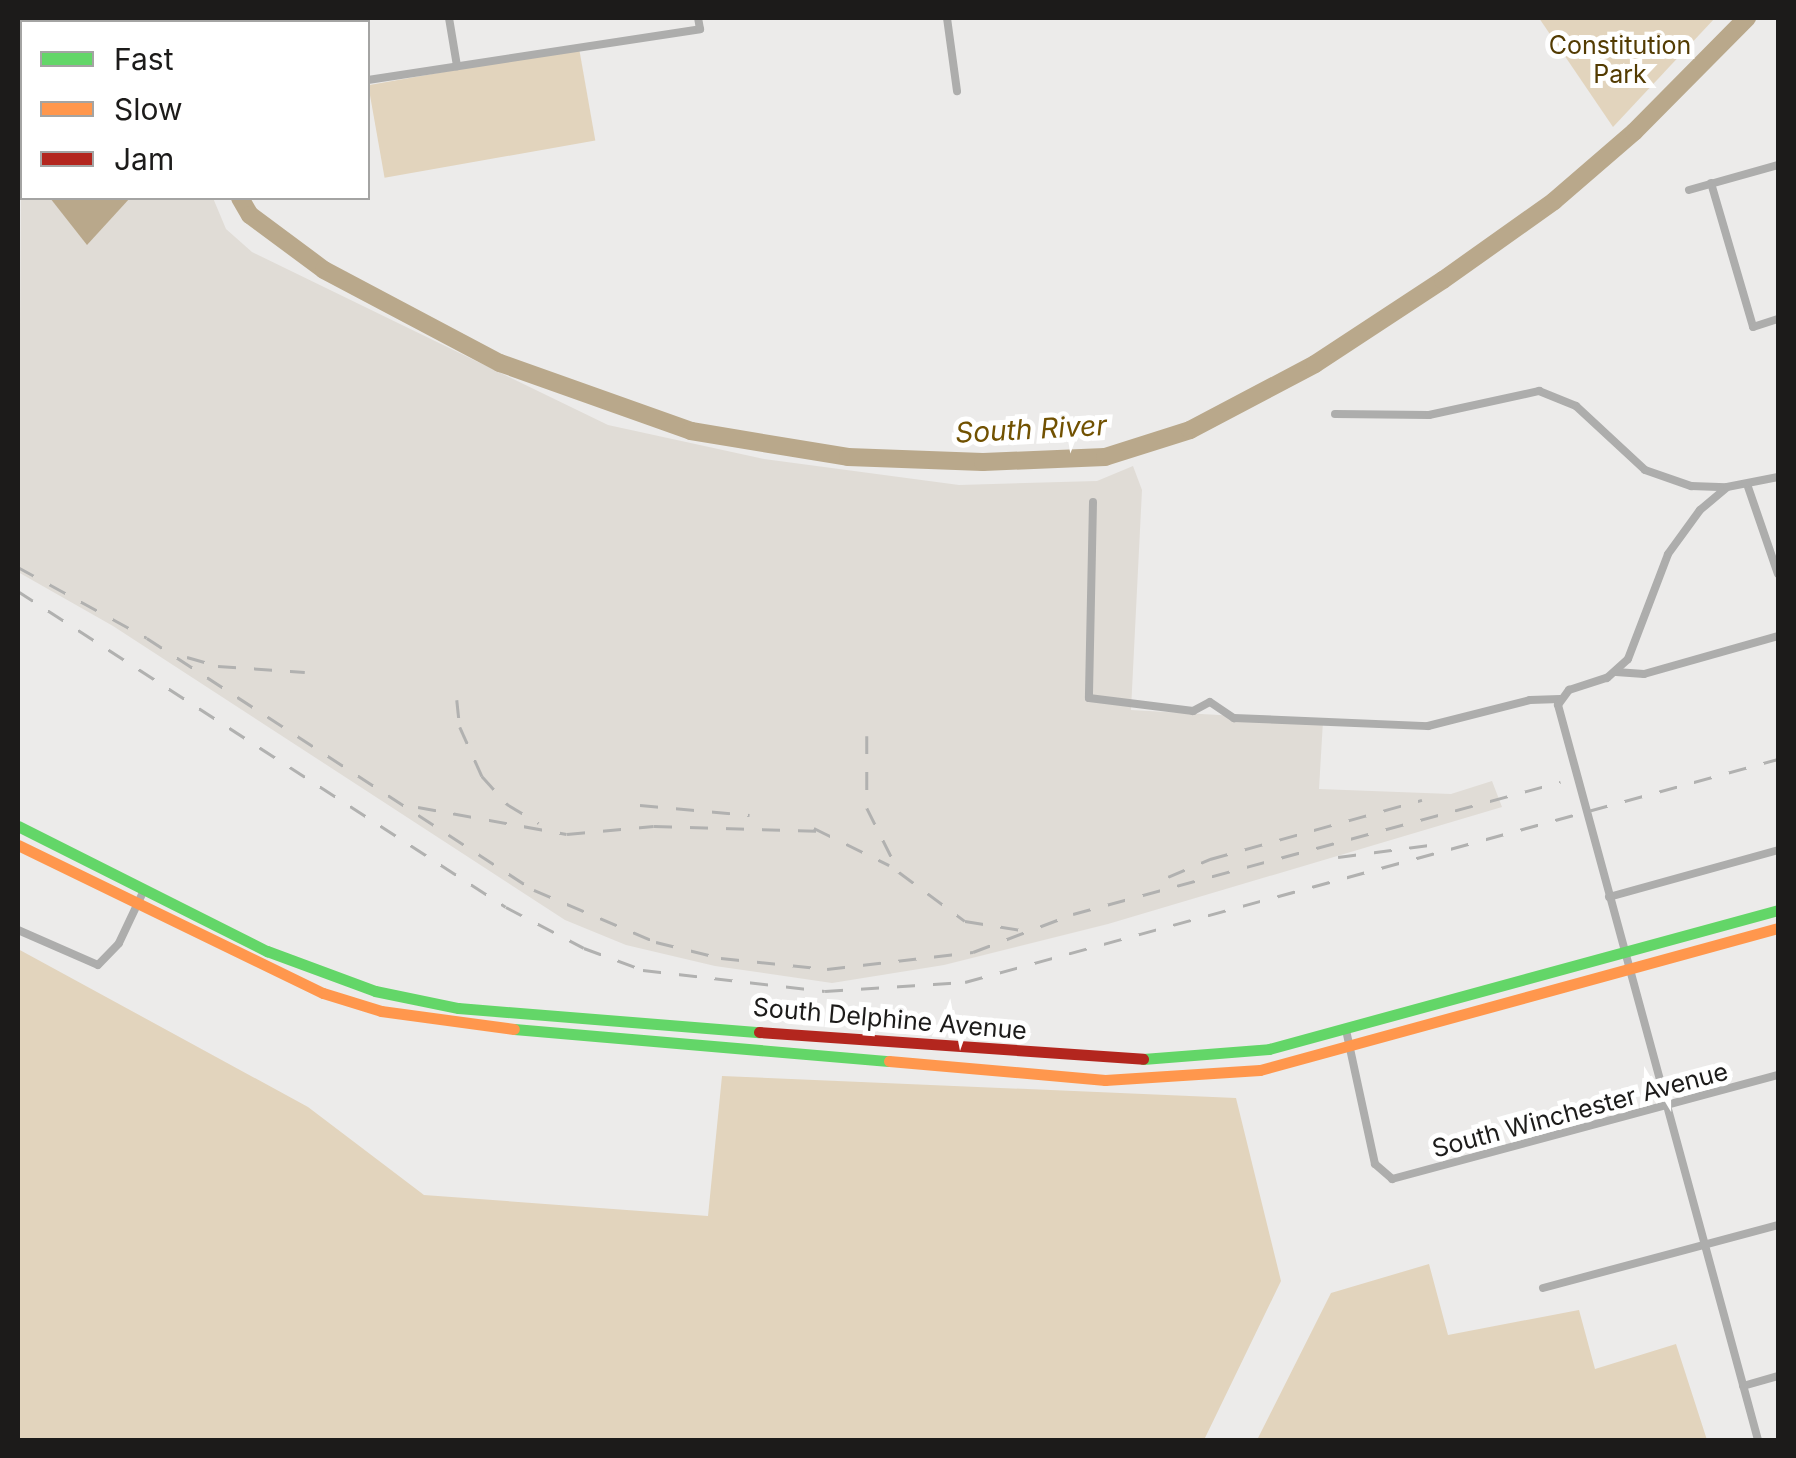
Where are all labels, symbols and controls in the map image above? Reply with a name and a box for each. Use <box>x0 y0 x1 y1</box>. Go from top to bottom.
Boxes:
legend <box>20 20 370 200</box>
park label: Constitution Park <box>1549 31 1691 90</box>
text: Fast <box>114 41 173 77</box>
text: Slow <box>114 91 183 127</box>
text: Jam <box>114 141 174 177</box>
water label: South River <box>954 408 1108 450</box>
street label: South Delphine Avenue <box>752 992 1028 1046</box>
street label: South Winchester Avenue <box>1429 1056 1731 1164</box>

